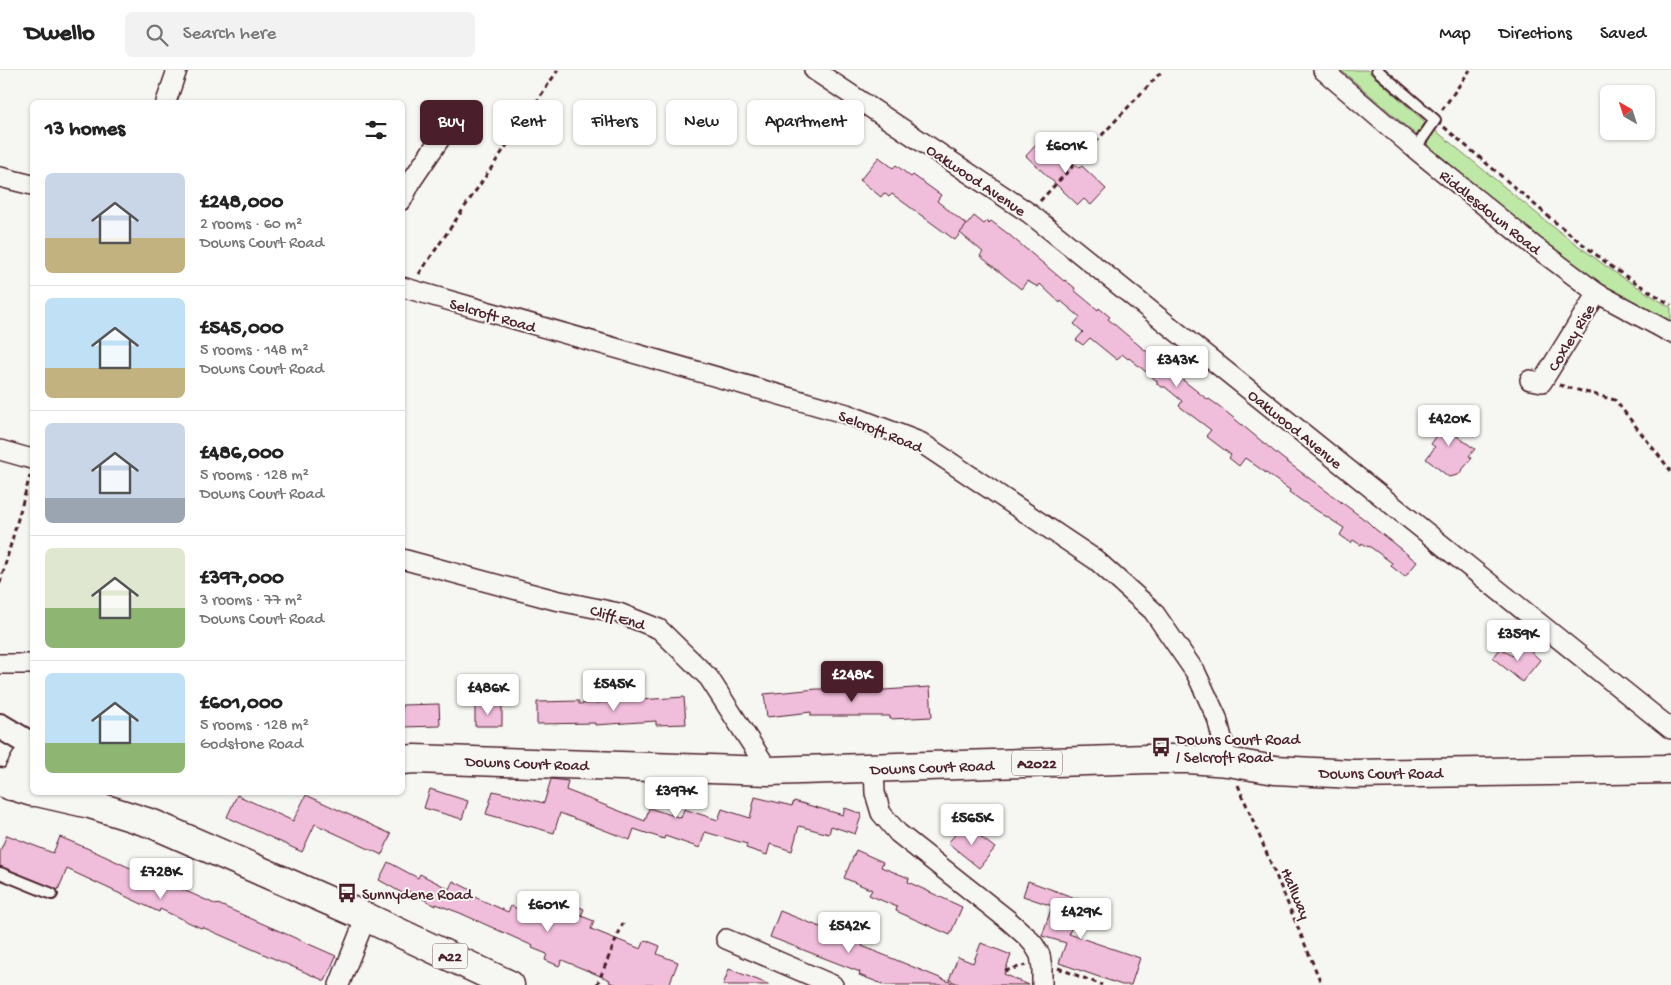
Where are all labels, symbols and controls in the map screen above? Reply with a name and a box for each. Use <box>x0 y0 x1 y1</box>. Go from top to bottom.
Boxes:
search box <box>125 12 475 57</box>
text: Dwello <box>25 20 95 49</box>
icon: search <box>143 21 171 49</box>
text: Search here <box>183 23 276 46</box>
text: Map <box>1439 24 1471 45</box>
text: Directions <box>1499 24 1572 45</box>
text: Saved <box>1600 24 1646 45</box>
north arrow <box>1600 85 1655 140</box>
map controls <box>1600 85 1655 140</box>
chip: Buy <box>420 100 483 145</box>
chip: Rent <box>493 100 563 145</box>
chip: Filters <box>573 100 656 145</box>
chip: New <box>666 100 737 145</box>
chip: Apartment <box>747 100 864 145</box>
icon: filters <box>362 116 390 144</box>
text: 13 homes <box>45 118 125 143</box>
pin: £601K <box>1031 132 1101 174</box>
text: £601K <box>1046 138 1086 157</box>
street label: Oakwood Avenue <box>922 142 1029 223</box>
street label: Riddlesdown Road <box>1434 167 1544 261</box>
text: £248,000 <box>200 191 283 216</box>
icon: home <box>85 193 145 253</box>
text: 2 rooms · 60 m² <box>200 216 302 235</box>
text: Downs Court Road <box>200 235 324 254</box>
street label: Selcroft Road <box>447 296 539 339</box>
street label: Coxley Rise <box>1546 301 1601 376</box>
text: £545,000 <box>200 317 284 342</box>
icon: home <box>85 318 145 378</box>
text: 5 rooms · 148 m² <box>200 342 309 361</box>
pin: £343K <box>1142 346 1212 388</box>
text: £343K <box>1157 352 1197 371</box>
text: Downs Court Road <box>200 361 324 380</box>
street label: Oakwood Avenue <box>1243 387 1345 475</box>
pin: £420K <box>1414 404 1484 447</box>
street label: Selcroft Road <box>835 408 926 459</box>
text: £420K <box>1429 411 1469 430</box>
text: £486,000 <box>200 442 284 467</box>
icon: home <box>85 443 145 503</box>
text: 5 rooms · 128 m² <box>200 467 309 486</box>
text: Downs Court Road <box>200 486 324 505</box>
text: £397,000 <box>200 567 284 592</box>
icon: home <box>85 568 145 628</box>
text: 3 rooms · 77 m² <box>200 592 302 611</box>
street label: Cliff End <box>587 602 648 637</box>
text: Downs Court Road <box>200 611 324 630</box>
pin: £359K <box>1483 620 1553 662</box>
text: £359K <box>1498 626 1538 645</box>
pin: £248K <box>817 660 887 703</box>
text: £248K <box>832 667 872 686</box>
pin: £545K <box>579 670 649 712</box>
pin: £486K <box>453 674 523 716</box>
text: £545K <box>594 676 634 695</box>
text: £486K <box>468 680 508 699</box>
text: £601,000 <box>200 692 283 717</box>
icon: home <box>85 693 145 753</box>
text: 5 rooms · 128 m² <box>200 717 309 736</box>
place label: Downs Court Road / Selcroft Road <box>1175 732 1301 769</box>
text: Godstone Road <box>200 736 303 755</box>
bus stop icon: Downs Court Road / Selcroft Road <box>1150 736 1172 758</box>
road number: A2022 <box>1012 750 1062 776</box>
street label: Downs Court Road <box>464 754 591 777</box>
street label: Downs Court Road <box>869 758 996 781</box>
street label: Downs Court Road <box>1318 766 1445 785</box>
pin: £397K <box>641 776 711 819</box>
text: £397K <box>656 783 696 802</box>
pin: £565K <box>937 804 1007 846</box>
text: £565K <box>952 810 992 829</box>
pin: £728K <box>126 858 196 900</box>
text: £728K <box>141 864 181 883</box>
street label: Hallway <box>1274 866 1313 923</box>
bus stop icon: Sunnydene Road <box>336 882 358 904</box>
place label: Sunnydene Road <box>362 887 474 906</box>
pin: £601K <box>513 890 583 933</box>
text: £601K <box>528 897 568 916</box>
pin: £429K <box>1046 898 1116 940</box>
text: £429K <box>1061 904 1101 923</box>
pin: £542K <box>814 912 884 954</box>
text: £542K <box>829 918 869 937</box>
road number: A22 <box>432 944 468 968</box>

